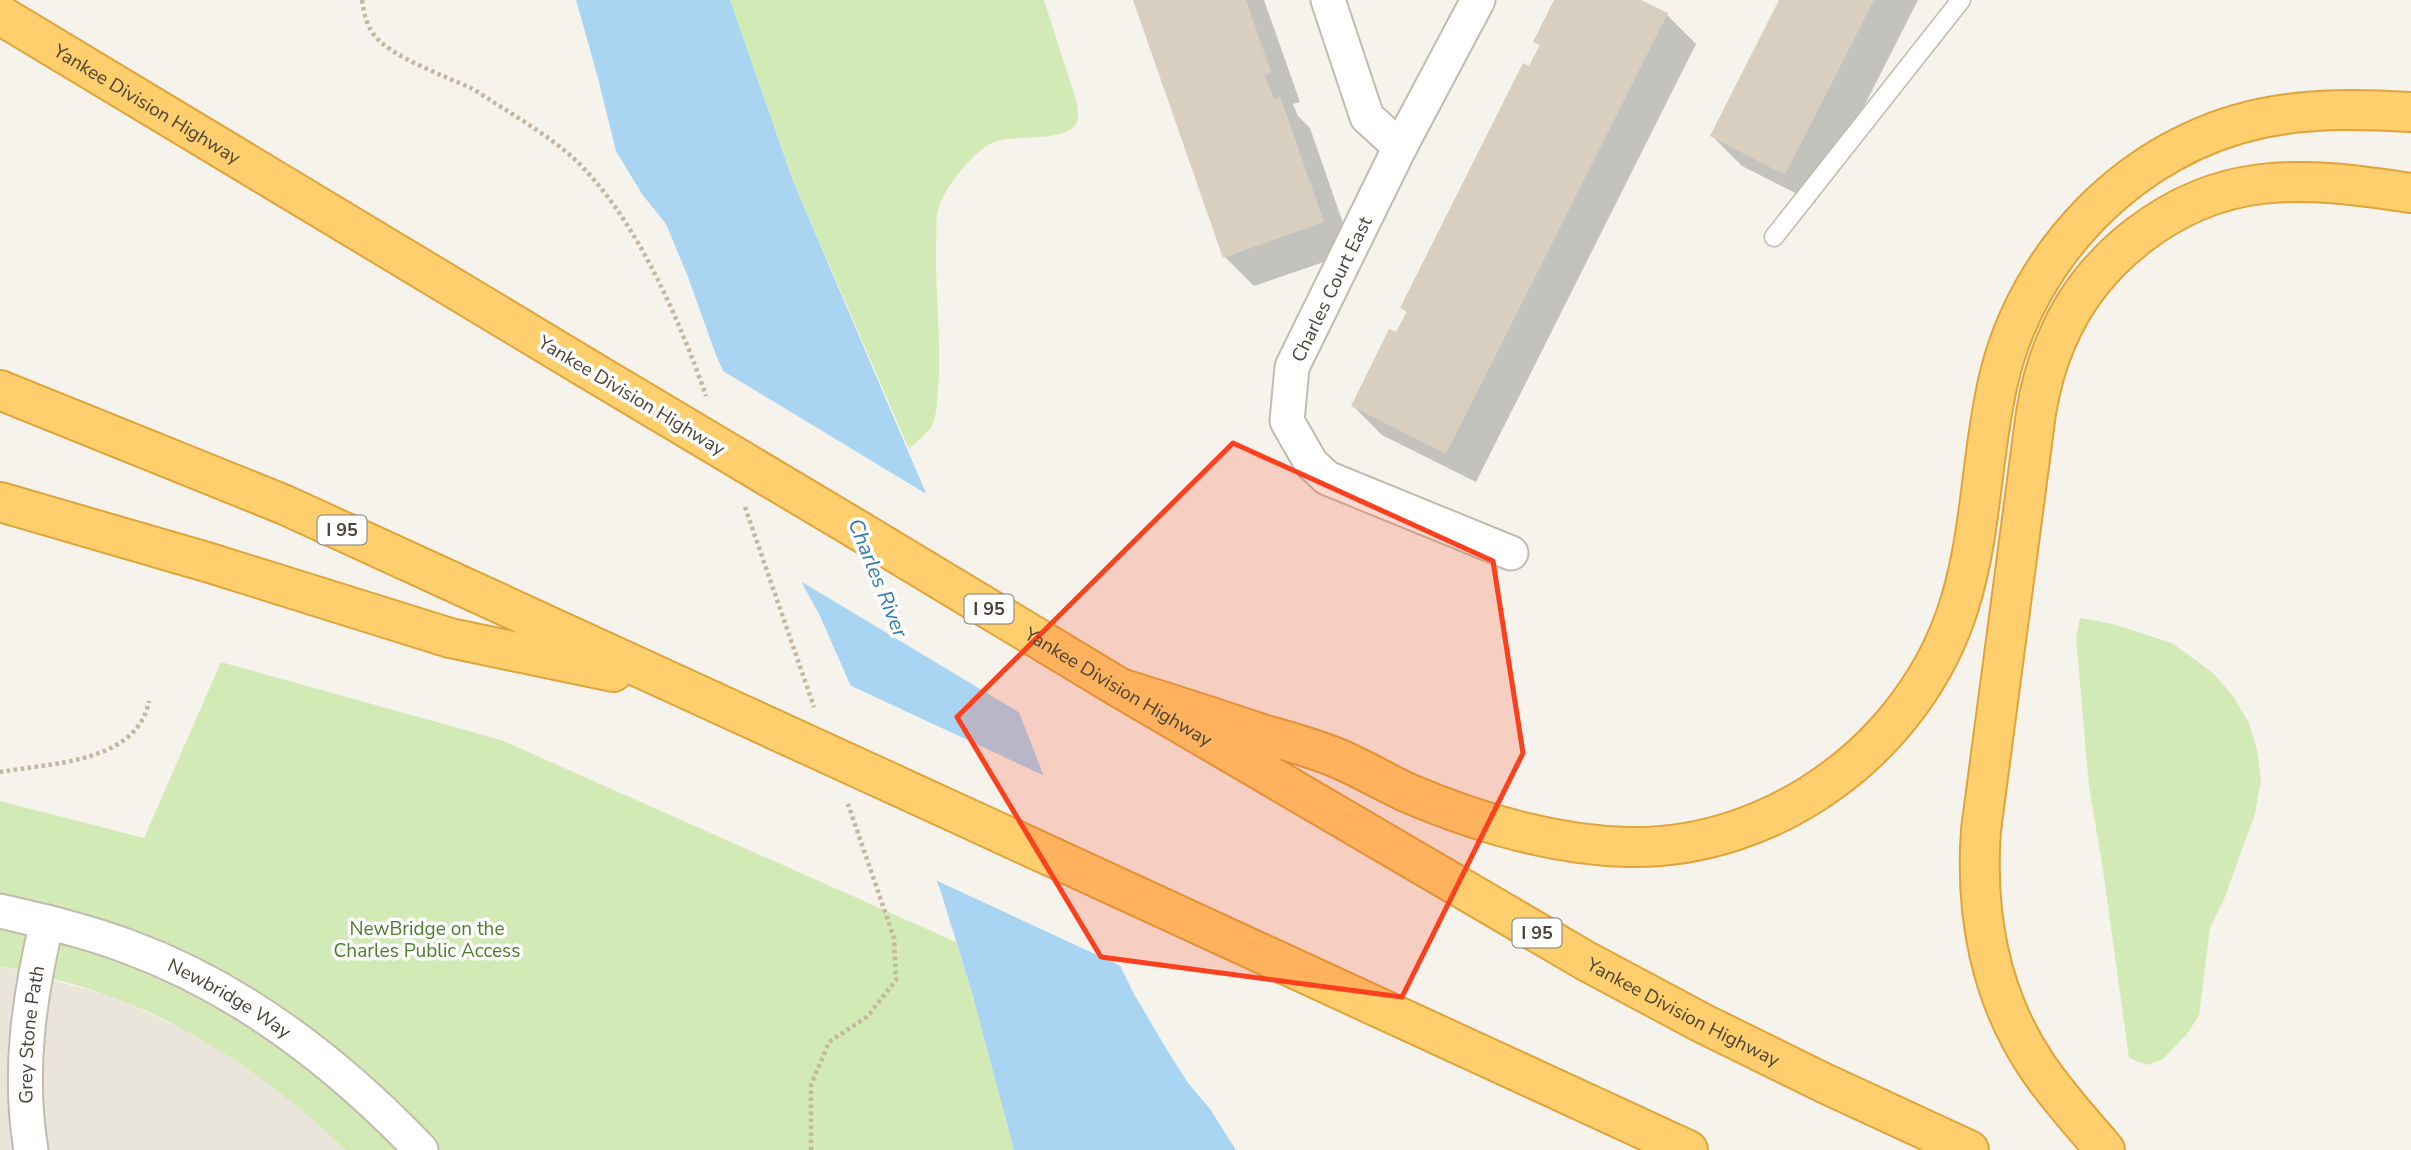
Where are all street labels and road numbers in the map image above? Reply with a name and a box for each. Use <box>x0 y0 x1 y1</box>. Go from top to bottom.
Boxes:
street label: Yankee Division Highway <box>48 38 245 171</box>
street label: Charles Court East <box>1285 212 1379 367</box>
street label: Yankee Division Highway <box>532 329 730 462</box>
road number: I 95 <box>318 516 366 544</box>
road number: I 95 <box>964 594 1014 624</box>
street label: Yankee Division Highway <box>1019 621 1217 753</box>
road number: I 95 <box>1512 918 1562 948</box>
street label: Yankee Division Highway <box>1581 951 1784 1073</box>
street label: Newbridge Way <box>163 953 296 1045</box>
street label: Grey Stone Path <box>13 963 51 1104</box>

